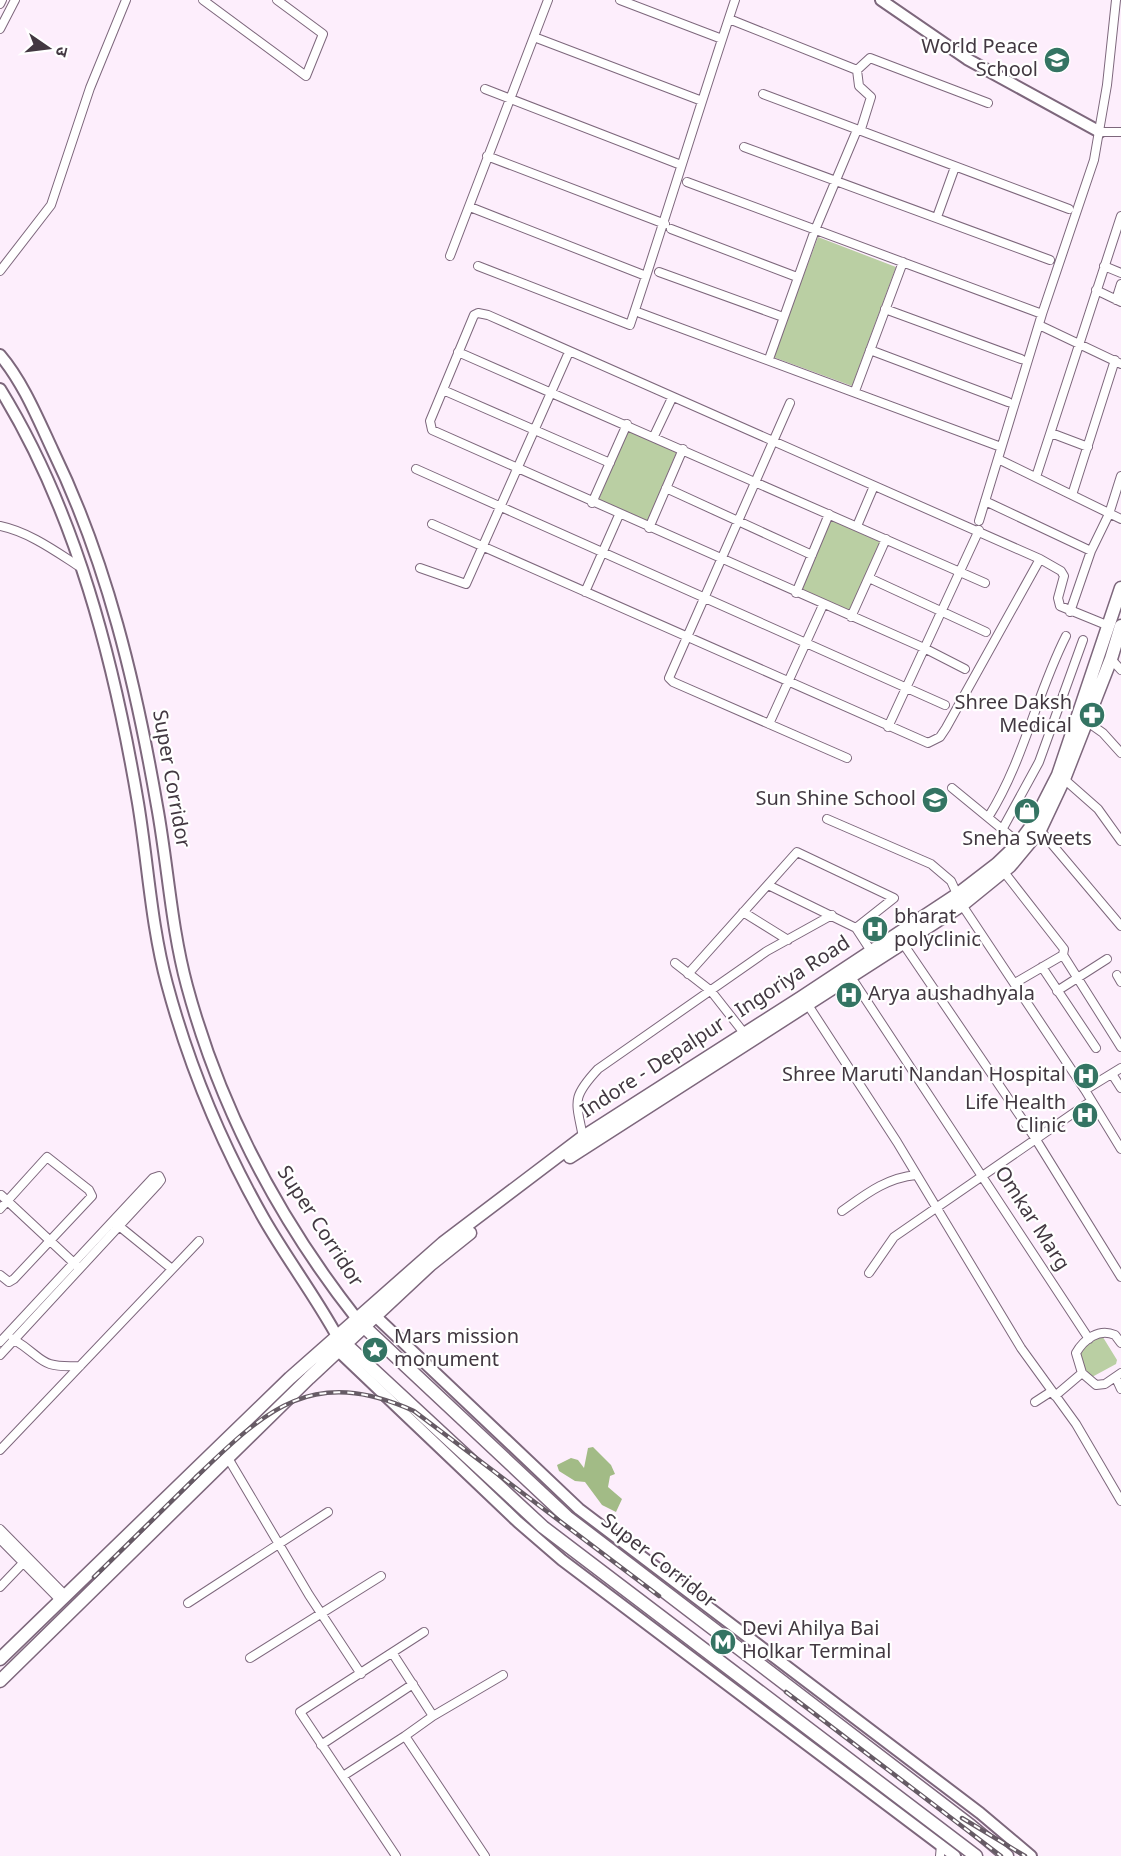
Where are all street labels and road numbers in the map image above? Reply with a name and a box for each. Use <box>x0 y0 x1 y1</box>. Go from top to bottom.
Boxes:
street label: Super Corridor <box>145 708 195 850</box>
street label: Indore - Depalpur - Ingoriya Road <box>576 931 856 1125</box>
street label: Super Corridor <box>270 1161 368 1293</box>
street label: Omkar Marg <box>988 1162 1074 1276</box>
street label: Super Corridor <box>595 1509 721 1615</box>

